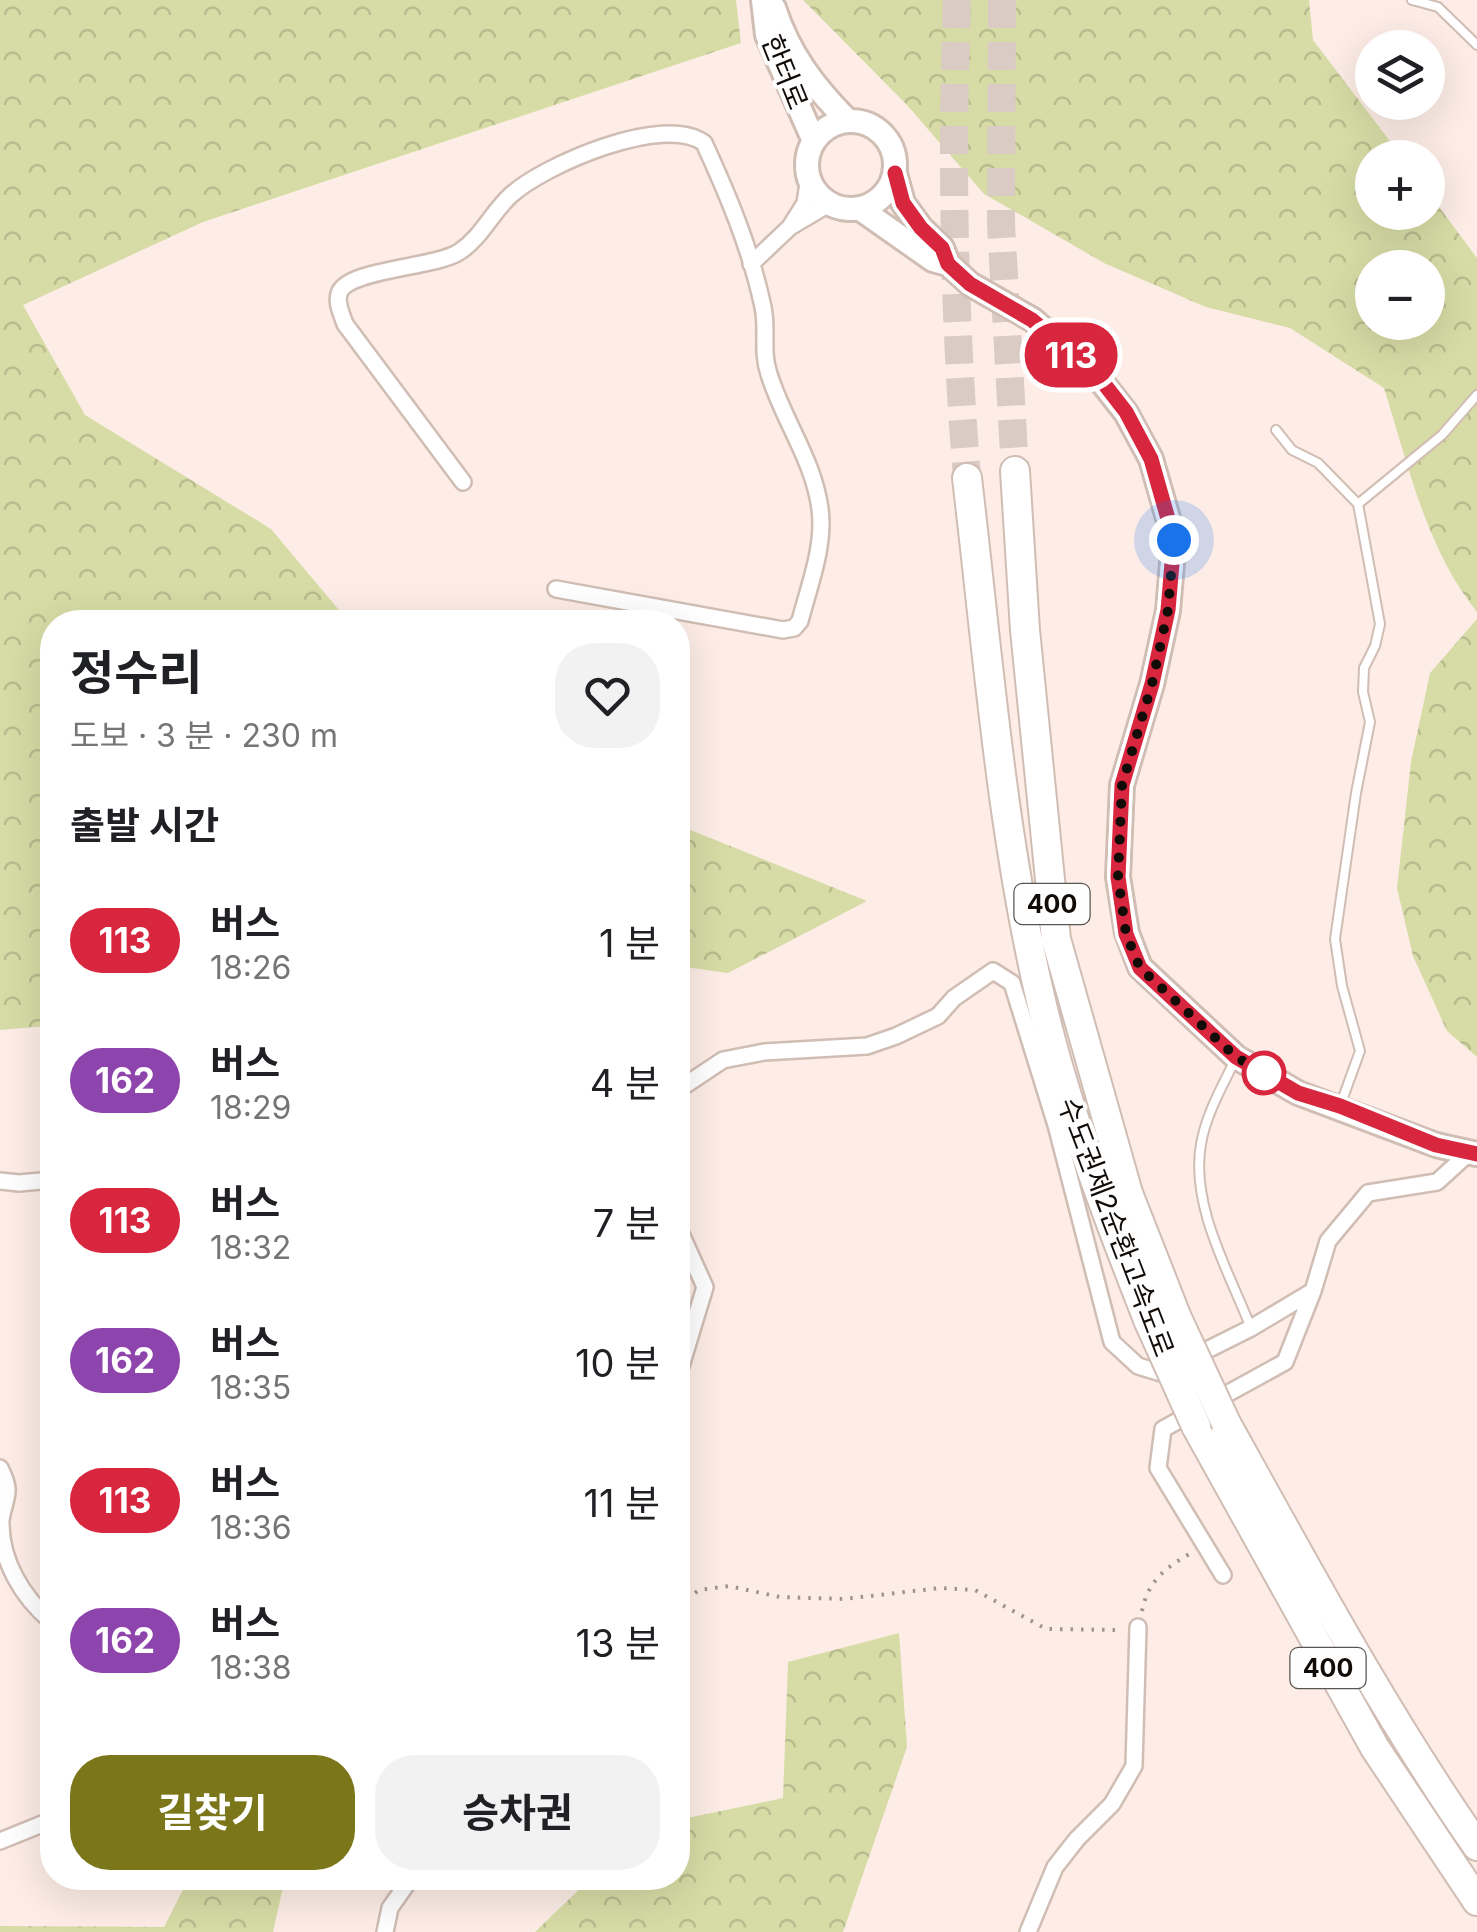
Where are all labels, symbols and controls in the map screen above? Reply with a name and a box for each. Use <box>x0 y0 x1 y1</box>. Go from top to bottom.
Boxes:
street label: 한터로 <box>755 30 815 114</box>
map controls <box>1355 30 1445 340</box>
button: layers <box>1355 30 1445 120</box>
button: + <box>1355 140 1445 230</box>
button: − <box>1355 250 1445 340</box>
line badge: 113 <box>1014 322 1128 388</box>
text: 113 <box>1045 334 1097 376</box>
your location <box>1149 515 1199 565</box>
text: 정수리 <box>70 643 202 702</box>
button: heart <box>555 643 660 748</box>
text: 도보 · 3 분 · 230 m <box>70 716 338 755</box>
text: 출발 시간 <box>70 802 219 848</box>
road number: 400 <box>1014 884 1090 924</box>
text: 버스 <box>210 900 280 946</box>
text: 113 <box>99 919 151 961</box>
text: 1 분 <box>599 920 660 966</box>
text: 18:26 <box>210 948 291 987</box>
text: 버스 <box>210 1040 280 1086</box>
unlabelled marker <box>1243 1052 1285 1094</box>
text: 162 <box>95 1059 155 1101</box>
text: 4 분 <box>590 1060 660 1106</box>
text: 18:29 <box>210 1088 291 1127</box>
street label: 수도권제2순환고속도로 <box>1051 1093 1181 1361</box>
text: 버스 <box>210 1180 280 1226</box>
text: 113 <box>99 1199 151 1241</box>
text: 7 분 <box>593 1200 660 1246</box>
text: 18:32 <box>210 1228 291 1267</box>
text: 버스 <box>210 1320 280 1366</box>
text: 162 <box>95 1339 155 1381</box>
text: 10 분 <box>575 1340 660 1386</box>
text: 18:35 <box>210 1368 291 1407</box>
text: 버스 <box>210 1460 280 1506</box>
text: 113 <box>99 1479 151 1521</box>
text: 11 분 <box>583 1480 660 1526</box>
text: 18:36 <box>210 1508 292 1547</box>
text: 버스 <box>210 1600 280 1646</box>
text: 162 <box>95 1619 155 1661</box>
text: 13 분 <box>575 1620 660 1666</box>
text: 18:38 <box>210 1648 292 1687</box>
road number: 400 <box>1290 1648 1366 1688</box>
button: 길찾기 <box>70 1755 355 1870</box>
button: 승차권 <box>375 1755 660 1870</box>

